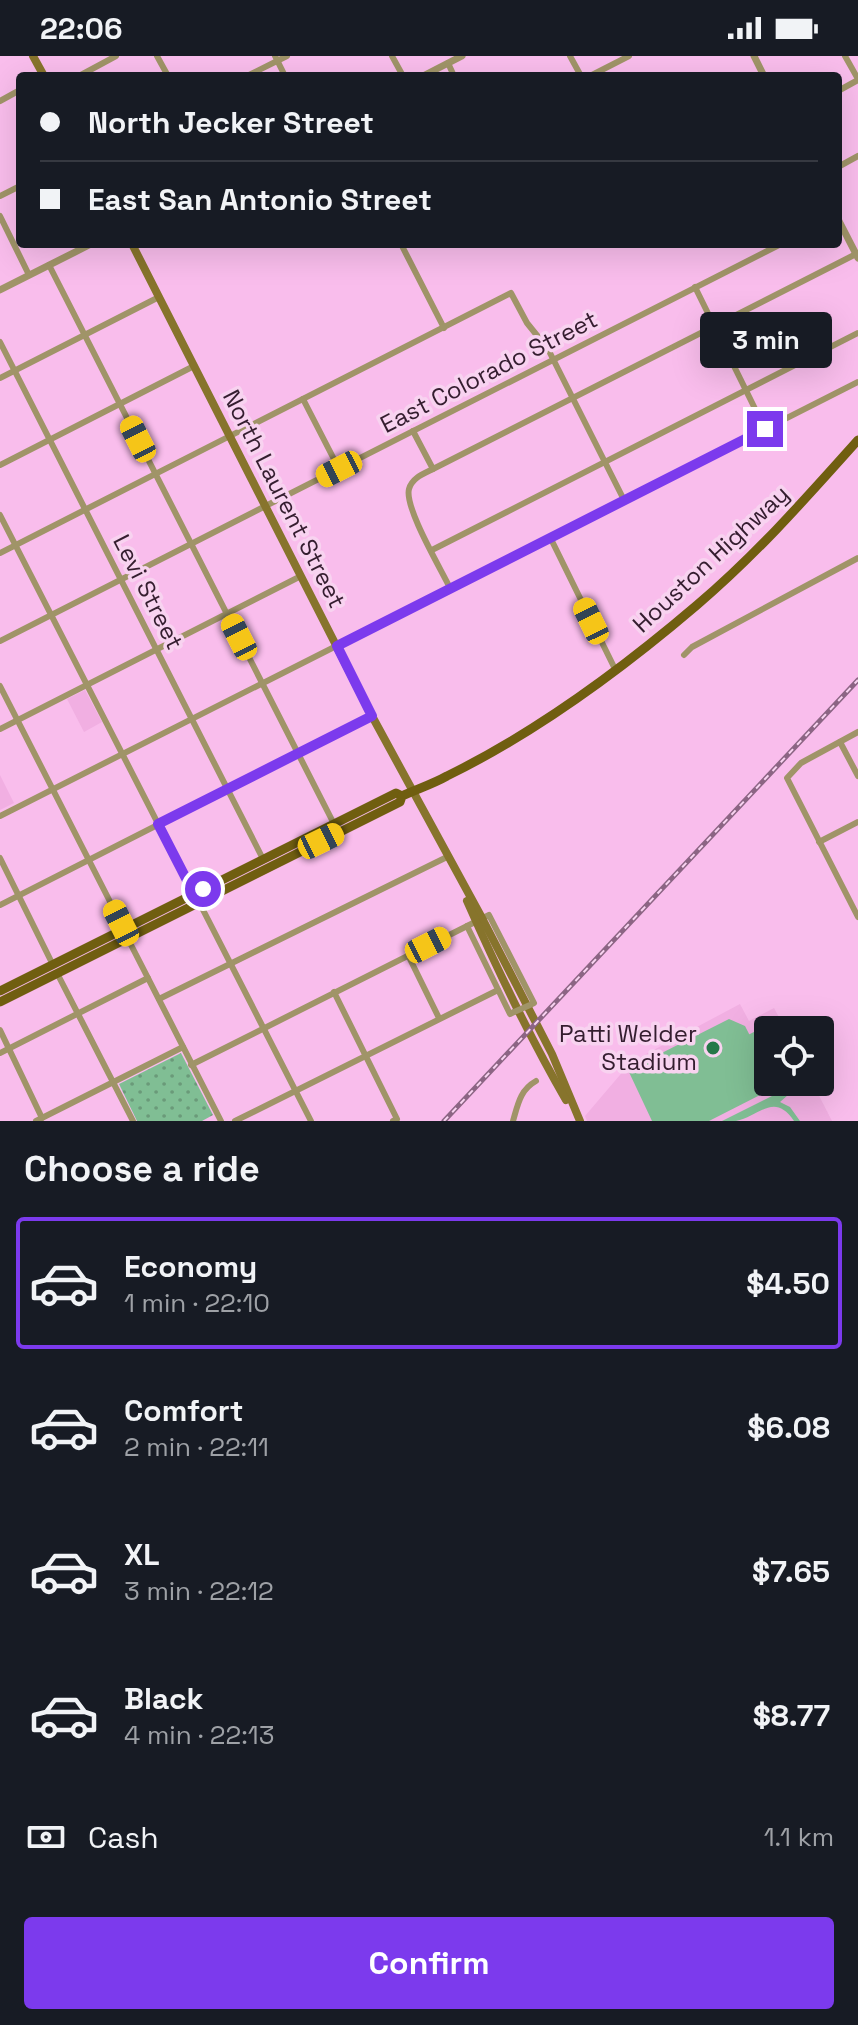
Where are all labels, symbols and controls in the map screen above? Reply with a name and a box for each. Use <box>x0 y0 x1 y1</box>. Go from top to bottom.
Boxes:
text: 22:06 <box>40 9 123 48</box>
text: North Jecker Street <box>88 103 374 142</box>
text: East San Antonio Street <box>88 180 432 219</box>
street label: East Colorado Street <box>375 303 603 440</box>
callout: 3 min <box>699 313 831 369</box>
text: 3 min <box>732 323 800 357</box>
street label: North Laurent Street <box>216 384 353 613</box>
route end <box>747 411 783 447</box>
car <box>116 412 160 466</box>
car <box>312 447 366 491</box>
street label: Houston Highway <box>626 478 795 639</box>
street label: Levi Street <box>106 529 191 655</box>
car <box>570 594 612 648</box>
car <box>217 610 261 664</box>
car <box>294 820 348 862</box>
route start <box>185 871 221 907</box>
car <box>99 896 143 950</box>
car <box>401 923 455 967</box>
map controls <box>754 1016 834 1096</box>
button: locate <box>754 1016 834 1096</box>
place label: Patti Welder Stadium <box>559 1018 697 1077</box>
marker: Patti Welder Stadium <box>704 1039 722 1057</box>
text: Choose a ride <box>24 1146 260 1192</box>
icon: car <box>28 1247 100 1319</box>
text: Economy <box>124 1247 257 1286</box>
text: $4.50 <box>746 1264 830 1303</box>
text: 1 min · 22:10 <box>124 1286 270 1320</box>
icon: car <box>28 1391 100 1463</box>
text: Comfort <box>124 1391 243 1430</box>
text: $6.08 <box>747 1408 830 1447</box>
text: 2 min · 22:11 <box>124 1430 269 1464</box>
icon: car <box>28 1535 100 1607</box>
text: XL <box>124 1535 160 1574</box>
text: $7.65 <box>752 1552 830 1591</box>
text: 3 min · 22:12 <box>124 1574 274 1608</box>
icon: car <box>28 1679 100 1751</box>
text: Black <box>124 1679 203 1718</box>
text: $8.77 <box>753 1696 830 1735</box>
text: 4 min · 22:13 <box>124 1718 274 1752</box>
icon: cash <box>24 1815 68 1859</box>
text: Cash <box>88 1818 159 1857</box>
text: 1.1 km <box>764 1820 834 1854</box>
button: Confirm <box>24 1917 834 2009</box>

